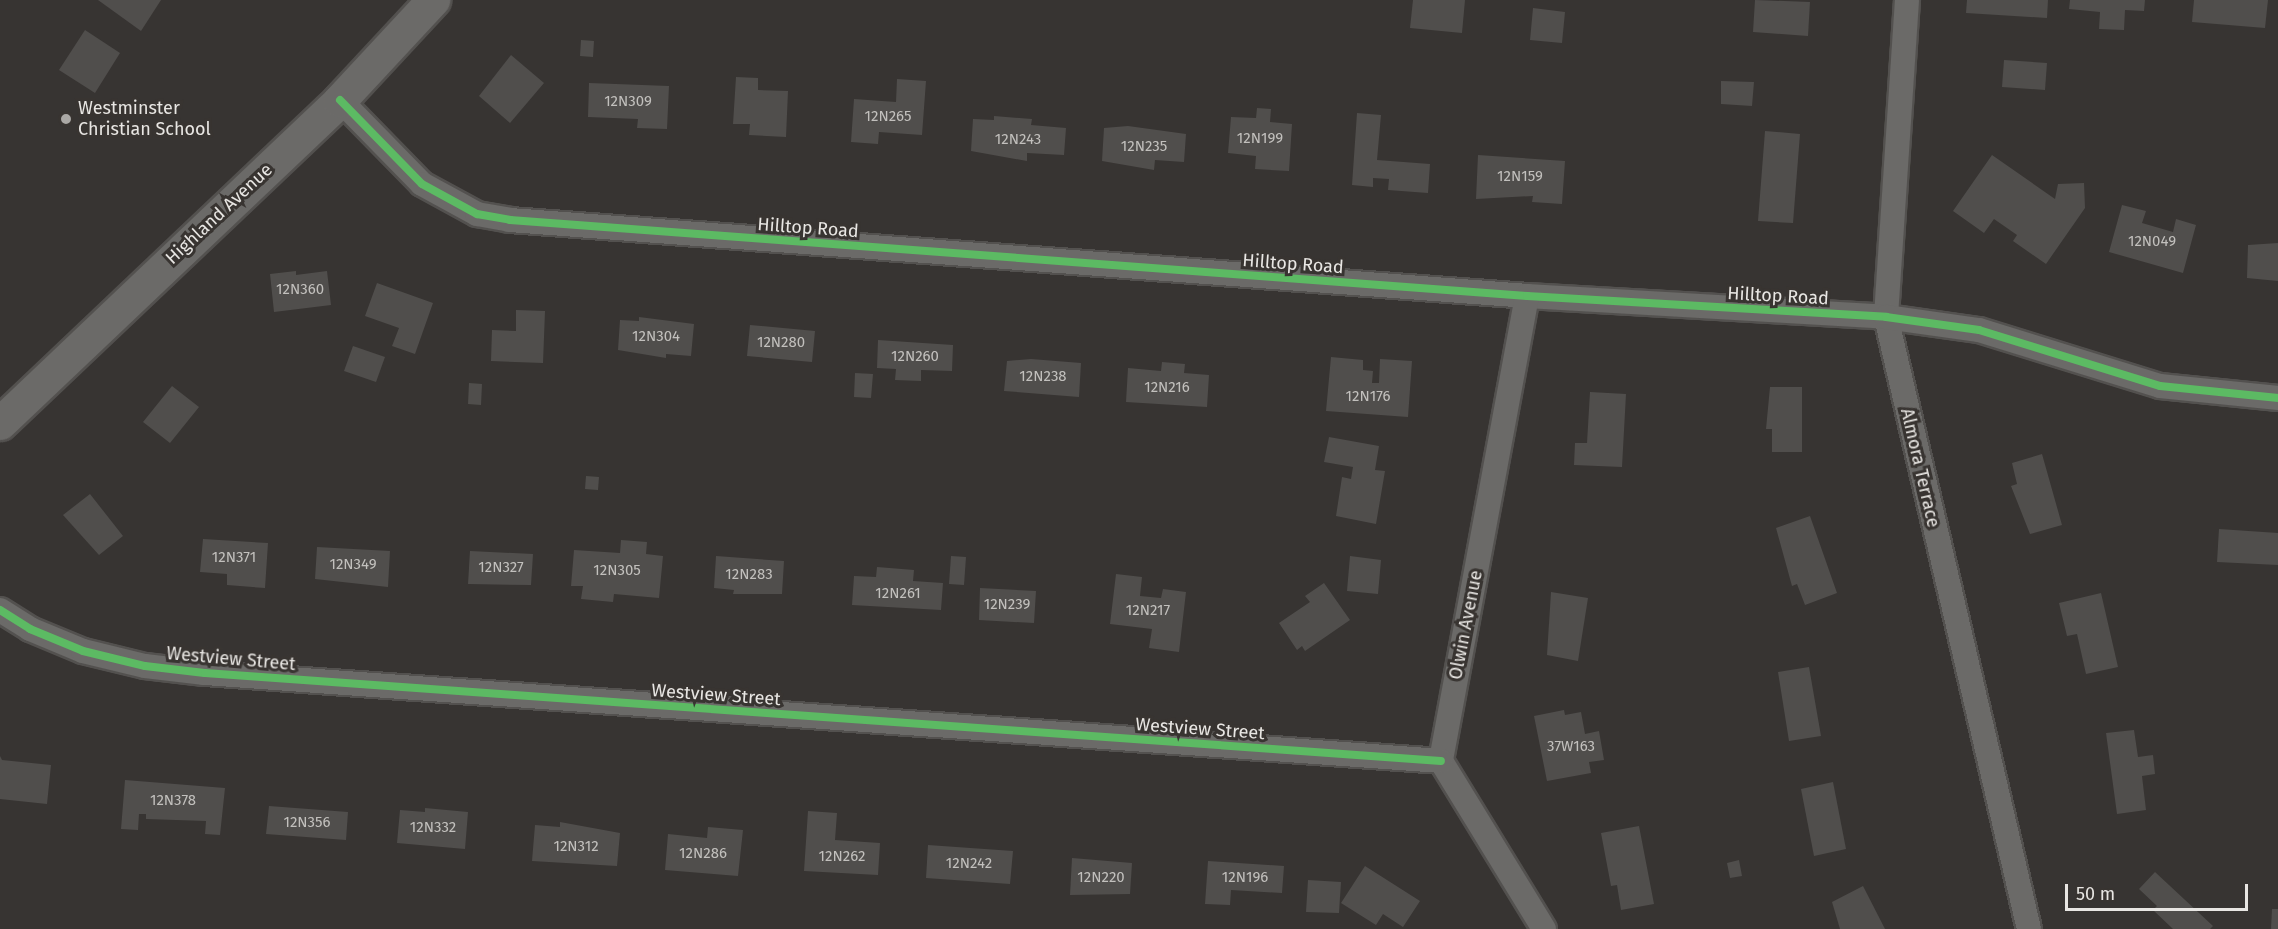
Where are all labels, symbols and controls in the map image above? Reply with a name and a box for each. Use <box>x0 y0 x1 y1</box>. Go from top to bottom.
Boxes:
house number: 12N309 <box>604 93 652 111</box>
place label: Westminster Christian School <box>78 98 211 140</box>
house number: 12N265 <box>864 108 912 126</box>
marker: Westminster Christian School <box>59 112 73 126</box>
house number: 12N199 <box>1237 130 1283 148</box>
house number: 12N243 <box>995 131 1041 149</box>
house number: 12N235 <box>1121 138 1167 156</box>
street label: Highland Avenue <box>161 159 277 269</box>
house number: 12N159 <box>1497 168 1543 186</box>
street label: Hilltop Road <box>757 214 859 242</box>
house number: 12N049 <box>2128 233 2176 251</box>
street label: Hilltop Road <box>1242 250 1344 278</box>
house number: 12N360 <box>276 281 324 299</box>
street label: Hilltop Road <box>1727 283 1829 309</box>
house number: 12N304 <box>632 328 680 346</box>
house number: 12N280 <box>757 334 805 352</box>
house number: 12N260 <box>891 348 939 366</box>
house number: 12N238 <box>1019 368 1067 386</box>
house number: 12N216 <box>1144 379 1190 397</box>
house number: 12N176 <box>1346 388 1390 406</box>
street label: Almora Terrace <box>1896 406 1944 530</box>
house number: 12N371 <box>212 549 256 567</box>
house number: 12N349 <box>329 556 377 574</box>
house number: 12N327 <box>478 559 524 577</box>
house number: 12N305 <box>593 562 641 580</box>
house number: 12N283 <box>725 566 773 584</box>
street label: Olwin Avenue <box>1445 569 1487 681</box>
house number: 12N261 <box>875 585 921 603</box>
house number: 12N239 <box>984 596 1030 614</box>
house number: 12N217 <box>1126 602 1170 620</box>
street label: Westview Street <box>166 643 296 675</box>
street label: Westview Street <box>651 680 781 710</box>
street label: Westview Street <box>1135 714 1265 744</box>
house number: 37W163 <box>1547 738 1595 756</box>
house number: 12N378 <box>150 792 196 810</box>
house number: 12N356 <box>283 814 331 832</box>
house number: 12N332 <box>410 819 456 837</box>
house number: 12N312 <box>553 838 599 856</box>
house number: 12N286 <box>679 845 727 863</box>
house number: 12N262 <box>819 848 865 866</box>
house number: 12N242 <box>946 855 992 873</box>
house number: 12N220 <box>1077 869 1125 887</box>
house number: 12N196 <box>1222 869 1268 887</box>
scale bar <box>2068 872 2251 910</box>
text: 50 m <box>2076 883 2115 905</box>

